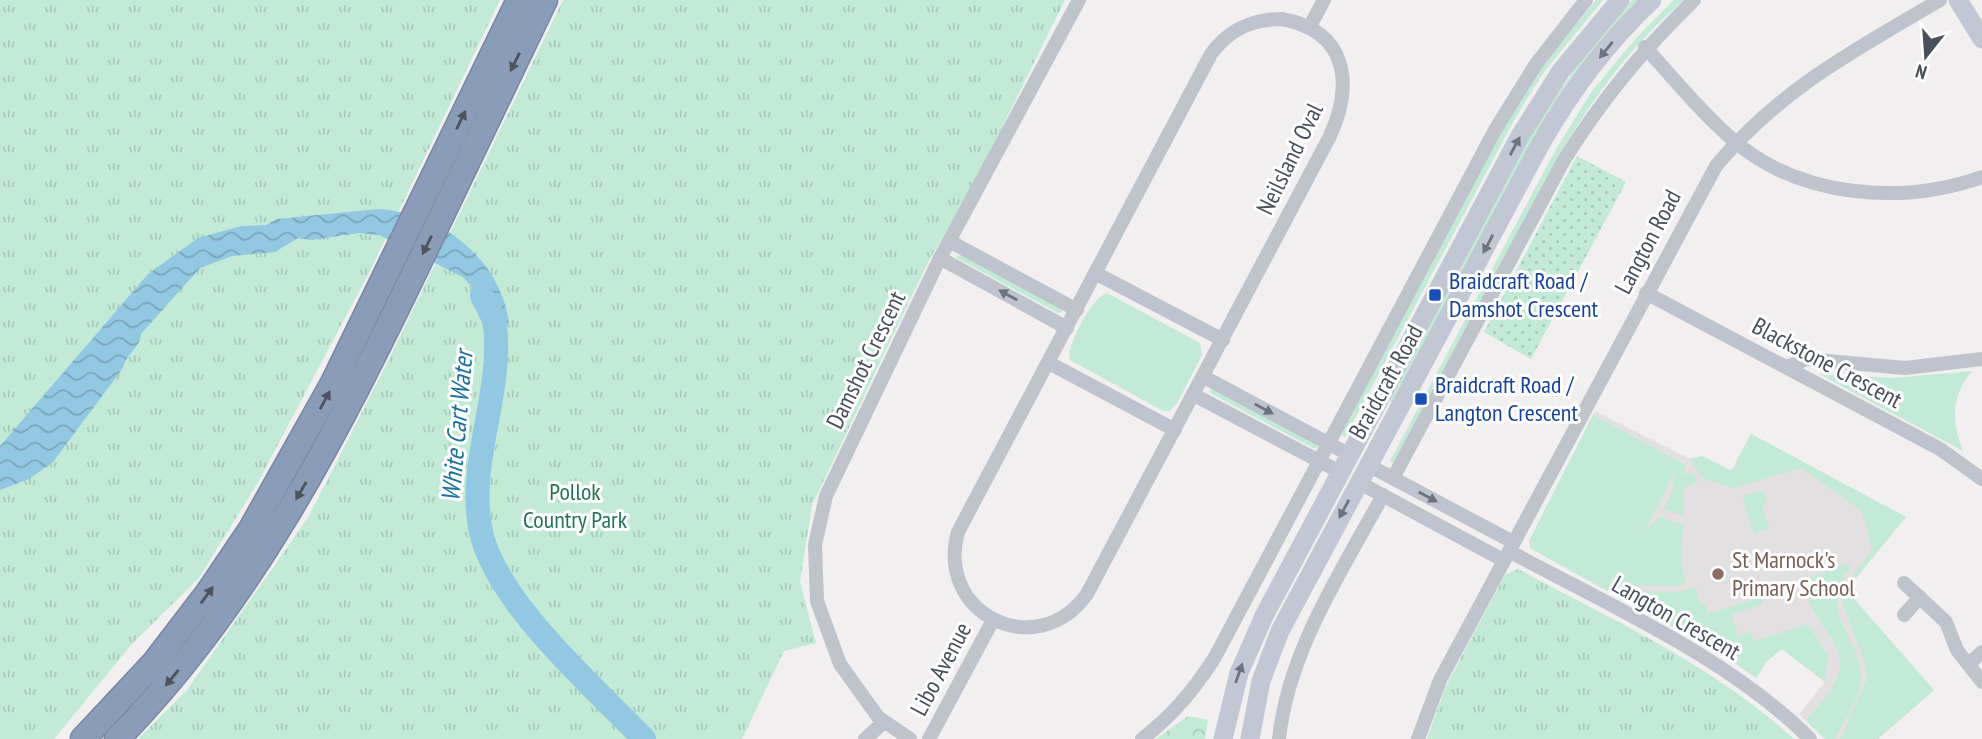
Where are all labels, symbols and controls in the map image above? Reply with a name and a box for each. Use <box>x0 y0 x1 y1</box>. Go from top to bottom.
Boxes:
north arrow <box>1891 21 1961 91</box>
one-way arrow <box>1598 41 1613 59</box>
one-way arrow <box>510 51 521 72</box>
text: N <box>1913 59 1929 85</box>
street label: Neilsland Oval <box>1249 98 1330 220</box>
one-way arrow <box>455 110 467 130</box>
one-way arrow <box>1509 136 1520 156</box>
street label: Langton Road <box>1607 184 1688 299</box>
one-way arrow <box>1482 234 1494 254</box>
one-way arrow <box>421 235 433 255</box>
place label: Braidcraft Road / Damshot Crescent <box>1449 265 1598 324</box>
street label: Damshot Crescent <box>819 286 912 434</box>
marker: Braidcraft Road / Damshot Crescent <box>1427 287 1443 303</box>
one-way arrow <box>998 289 1017 301</box>
street label: Blackstone Crescent <box>1747 310 1908 415</box>
street label: Braidcraft Road <box>1341 319 1430 445</box>
water label: White Cart Water <box>433 345 480 503</box>
place label: Braidcraft Road / Langton Crescent <box>1435 369 1578 428</box>
one-way arrow <box>319 390 330 410</box>
marker: Braidcraft Road / Langton Crescent <box>1413 391 1429 407</box>
one-way arrow <box>1254 403 1274 415</box>
park label: Pollok Country Park <box>523 476 628 535</box>
one-way arrow <box>295 482 308 501</box>
one-way arrow <box>1418 491 1438 503</box>
one-way arrow <box>1339 499 1350 519</box>
place label: St Marnock's Primary School <box>1732 544 1855 603</box>
marker: St Marnock's Primary School <box>1710 566 1726 582</box>
street label: Langton Crescent <box>1607 568 1746 667</box>
one-way arrow <box>200 585 214 604</box>
street label: Libo Avenue <box>903 617 978 721</box>
one-way arrow <box>1234 662 1245 683</box>
one-way arrow <box>165 669 180 687</box>

